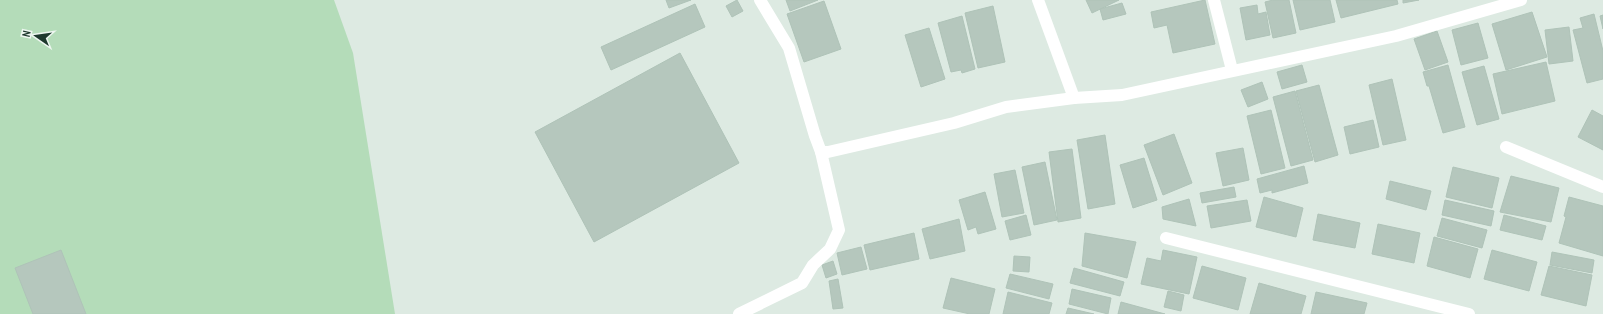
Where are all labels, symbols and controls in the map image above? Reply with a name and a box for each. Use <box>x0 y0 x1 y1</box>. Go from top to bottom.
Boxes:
north arrow <box>16 16 56 56</box>
text: N <box>19 29 34 38</box>

